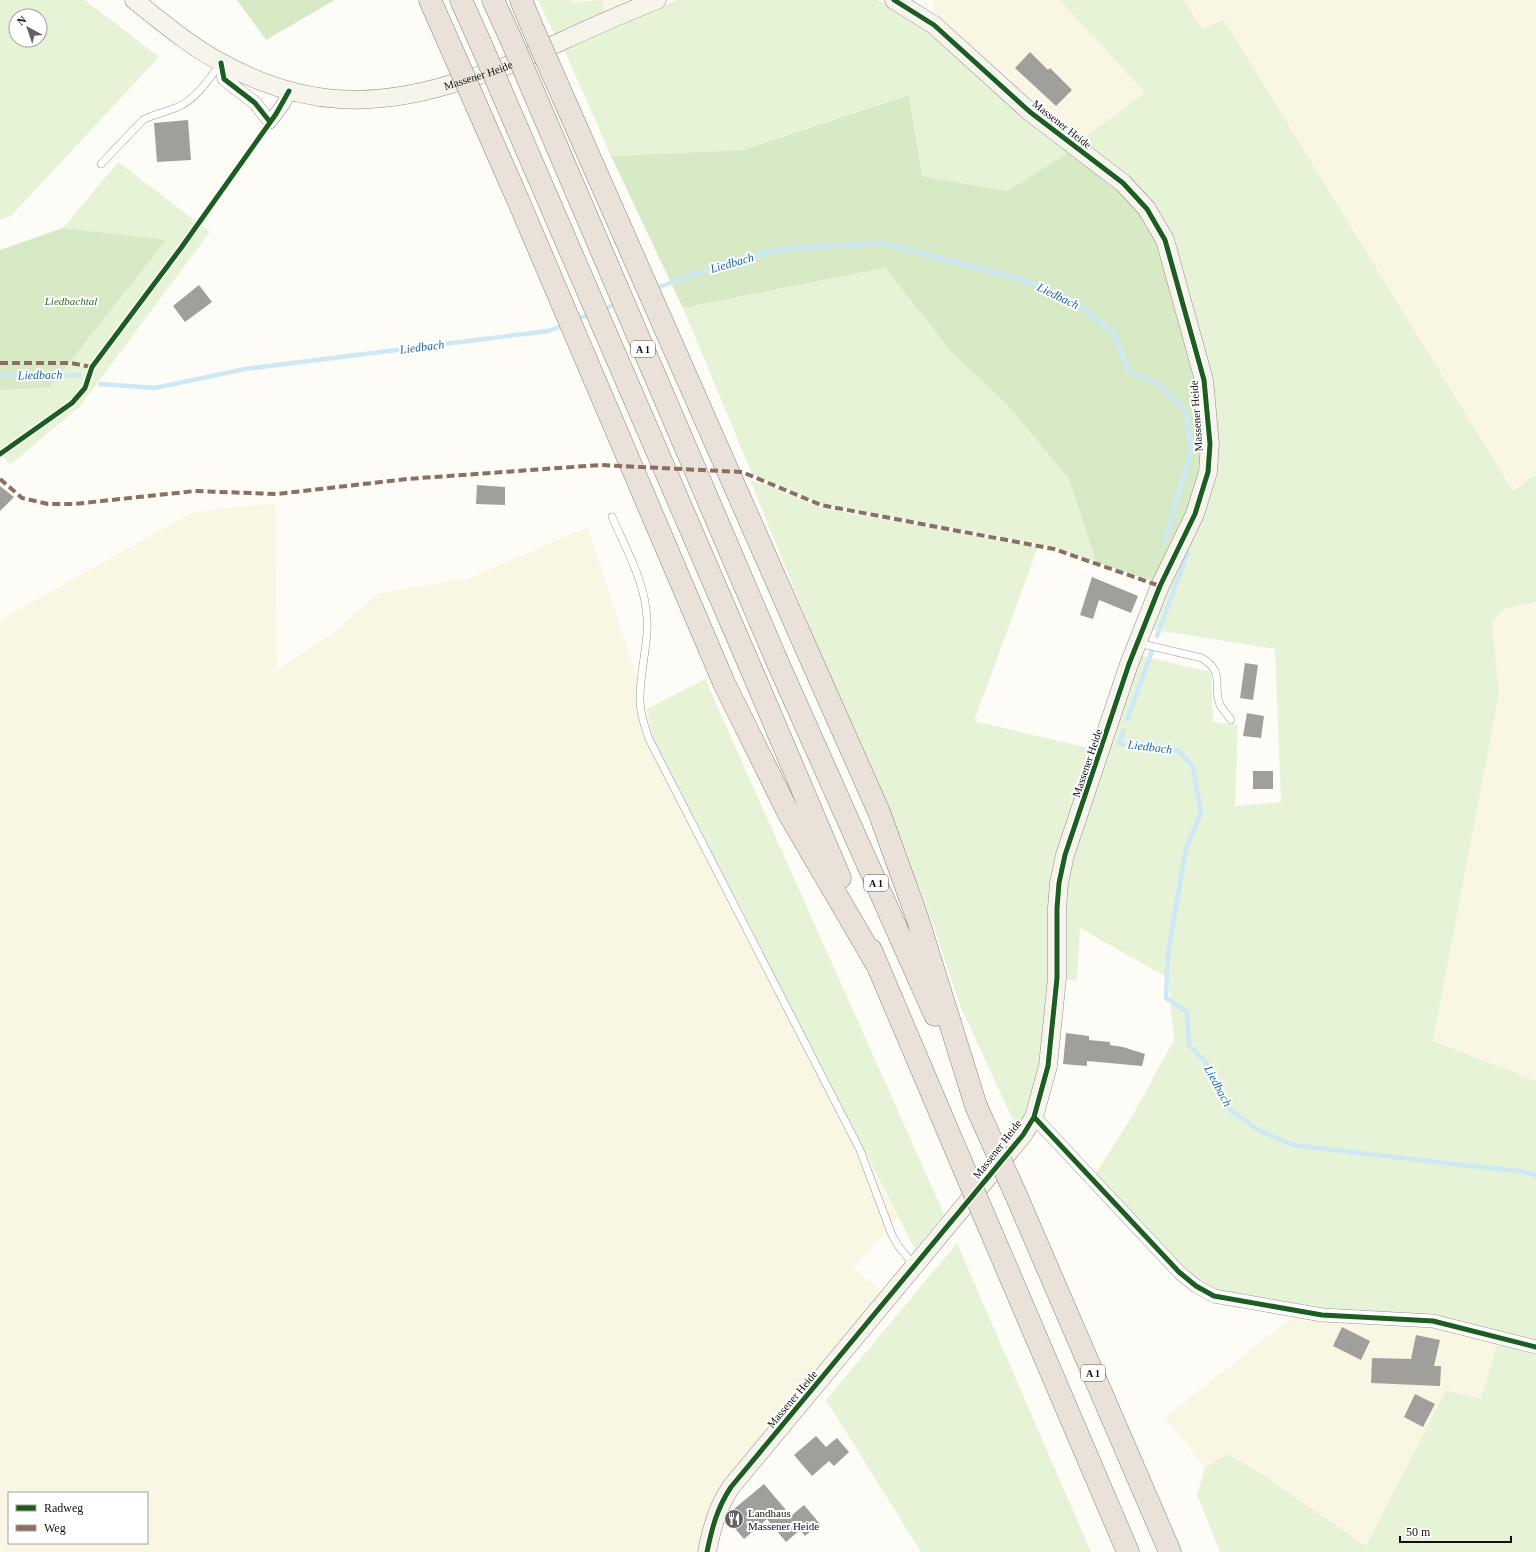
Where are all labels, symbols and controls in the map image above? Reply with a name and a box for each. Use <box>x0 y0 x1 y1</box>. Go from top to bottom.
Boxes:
north arrow <box>8 8 48 48</box>
text: N <box>15 13 29 27</box>
street label: Massener Heide <box>442 58 514 92</box>
street label: Massener Heide <box>1030 97 1094 151</box>
water label: Liedbach <box>708 250 755 276</box>
water label: Liedbach <box>1034 279 1081 312</box>
park label: Liedbachtal <box>44 295 97 307</box>
water label: Liedbach <box>398 337 445 357</box>
road number: A 1 <box>631 341 655 357</box>
water label: Liedbach <box>17 368 62 382</box>
street label: Massener Heide <box>1188 380 1204 452</box>
street label: Massener Heide <box>1070 727 1104 799</box>
water label: Liedbach <box>1126 737 1173 757</box>
road number: A 1 <box>864 875 888 891</box>
water label: Liedbach <box>1201 1062 1235 1109</box>
street label: Massener Heide <box>970 1117 1024 1181</box>
road number: A 1 <box>1081 1365 1105 1381</box>
street label: Massener Heide <box>765 1368 820 1430</box>
legend <box>8 1492 148 1544</box>
text: Radweg <box>44 1501 83 1515</box>
place label: Landhaus Massener Heide <box>748 1507 819 1532</box>
restaurant icon: Landhaus Massener Heide <box>723 1508 745 1530</box>
scale bar <box>1400 1518 1511 1544</box>
text: Weg <box>44 1521 66 1535</box>
text: 50 m <box>1406 1525 1431 1539</box>

